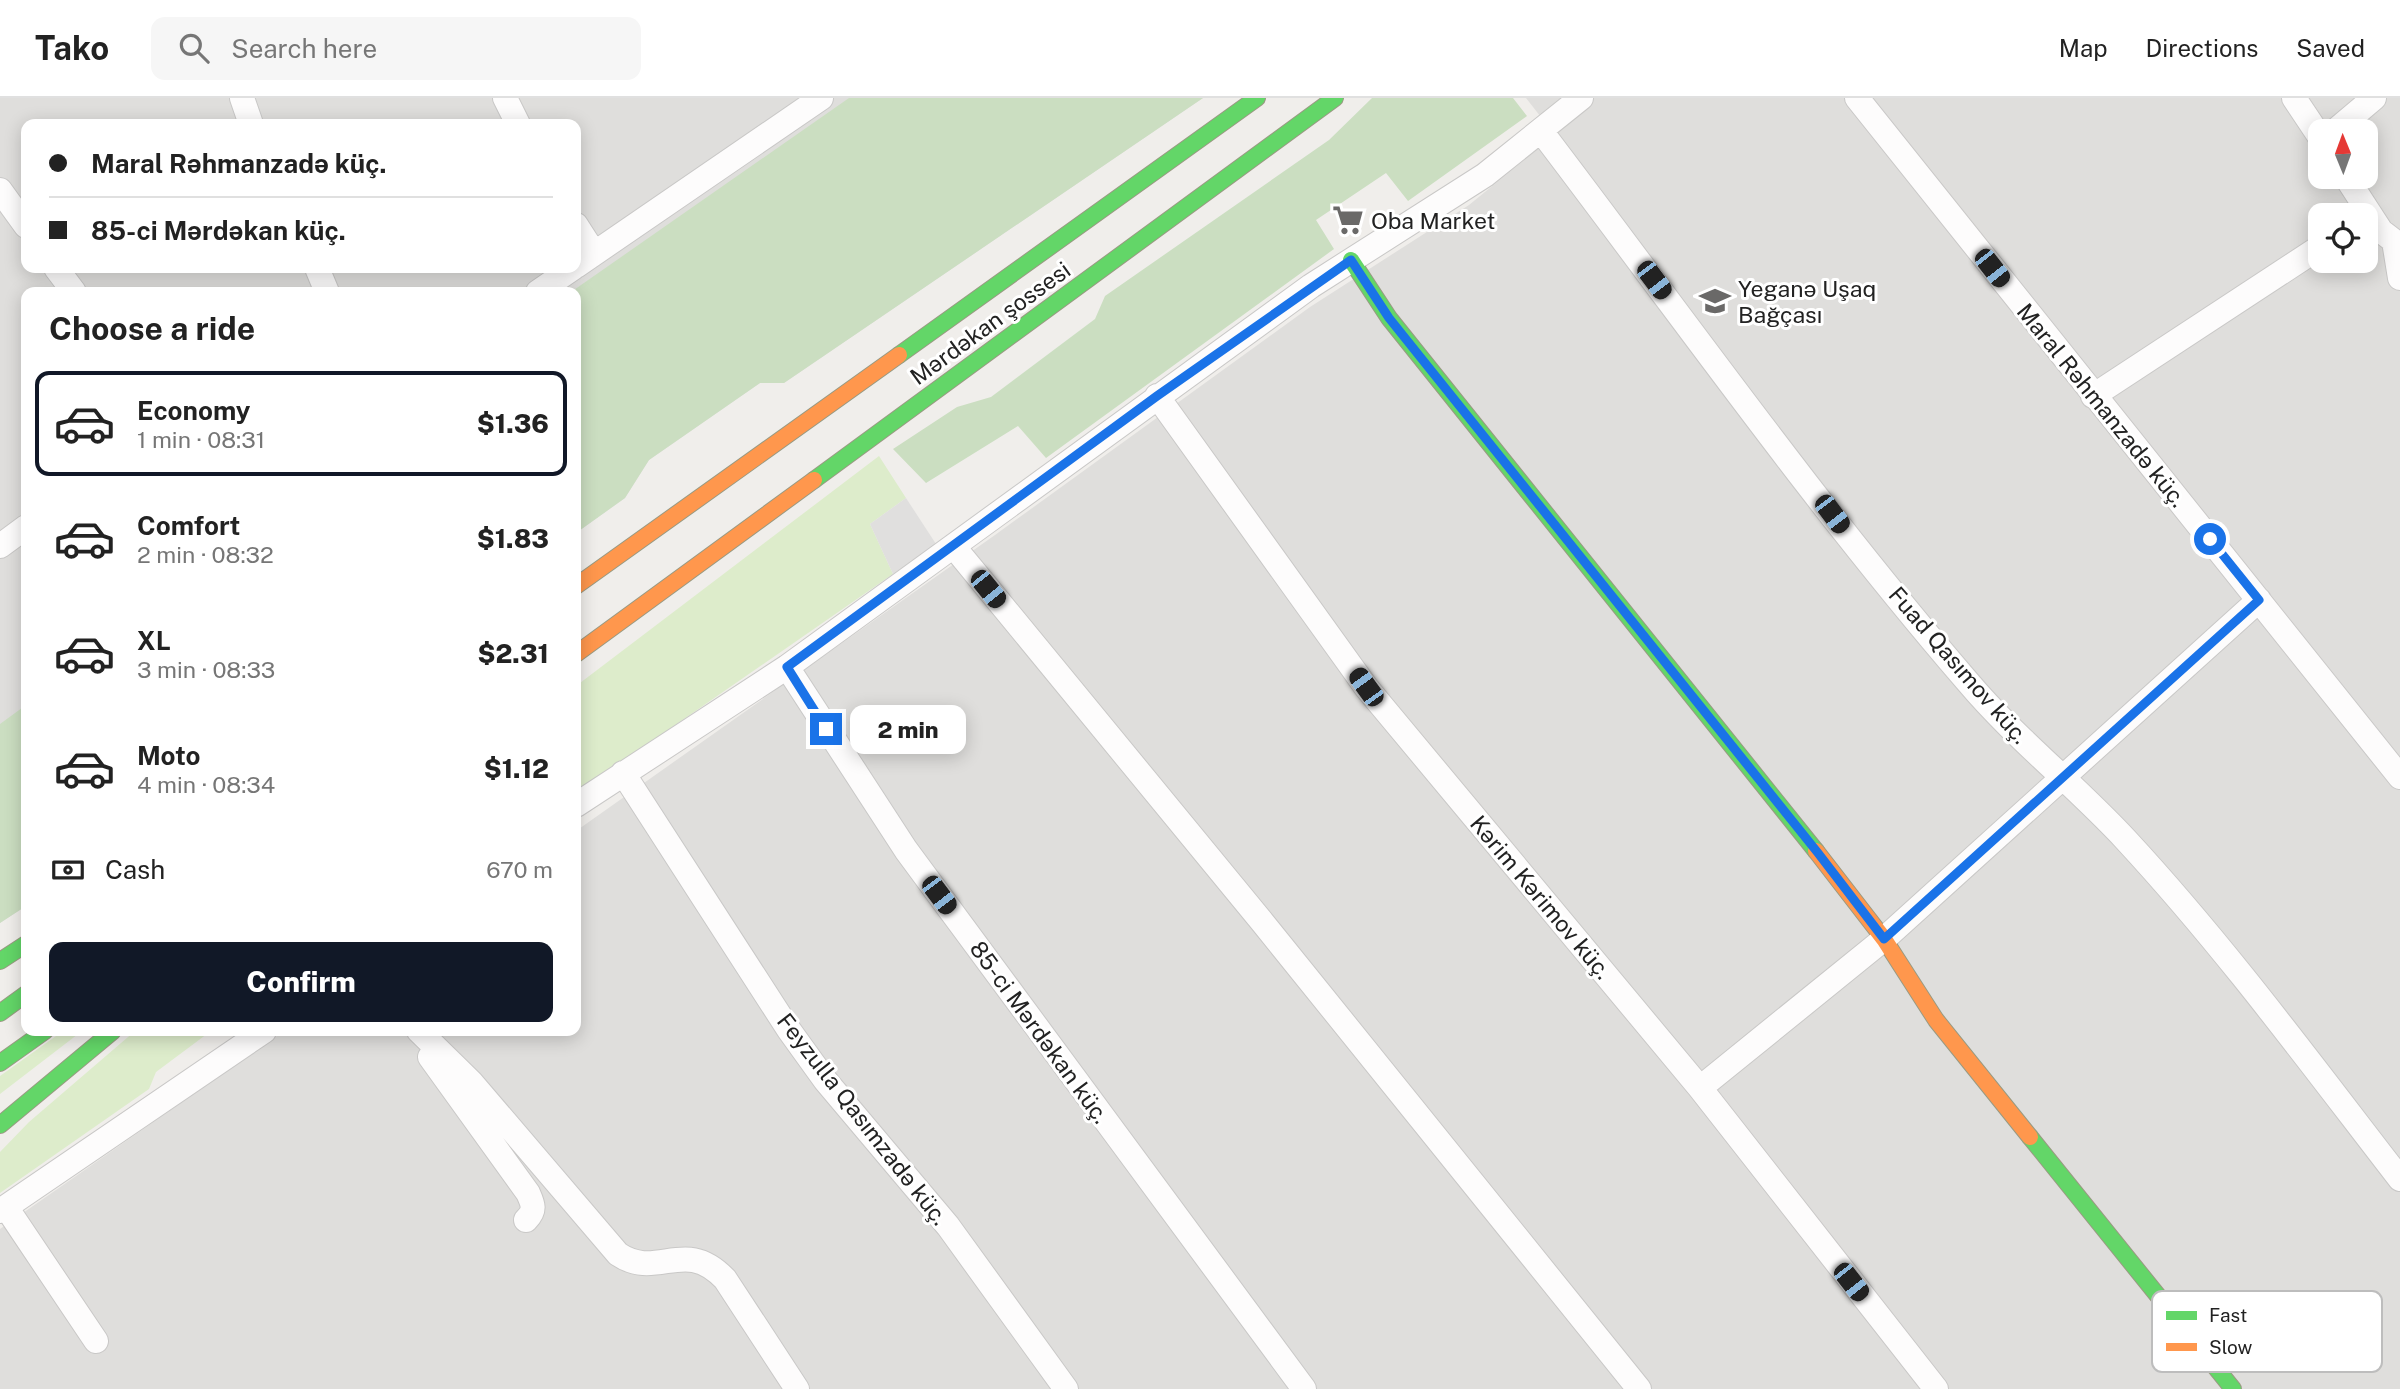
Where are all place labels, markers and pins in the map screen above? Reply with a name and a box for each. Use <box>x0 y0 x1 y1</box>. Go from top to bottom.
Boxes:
supermarket icon: Oba Market <box>1331 203 1365 237</box>
place label: Oba Market <box>1371 207 1495 234</box>
place label: Yeganə Uşaq Bağçası <box>1738 275 1876 328</box>
school or university icon: Yeganə Uşaq Bağçası <box>1698 284 1732 318</box>

